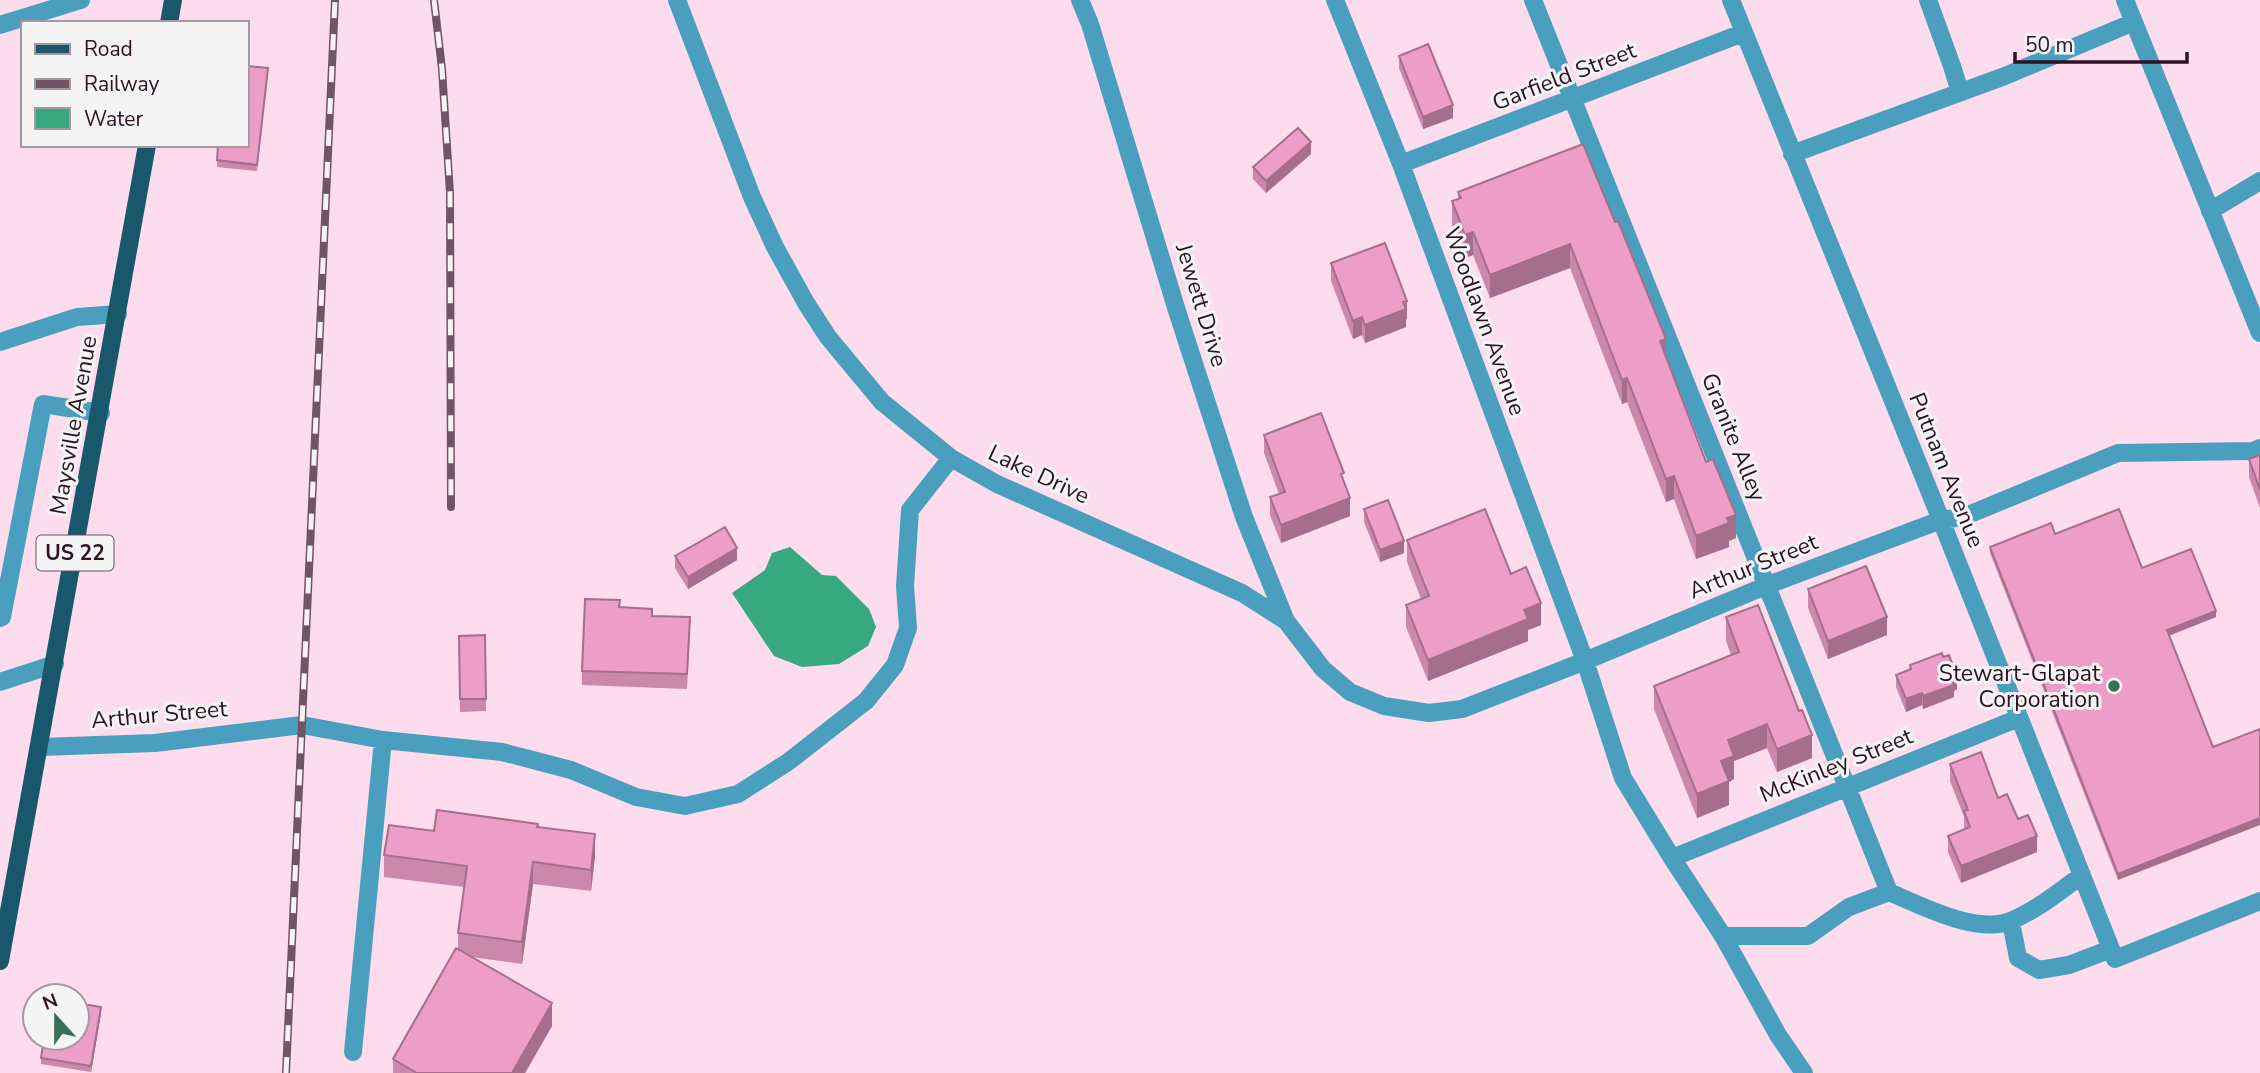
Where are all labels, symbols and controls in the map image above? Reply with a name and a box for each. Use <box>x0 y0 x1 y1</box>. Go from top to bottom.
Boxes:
legend <box>21 21 248 147</box>
scale bar <box>2015 21 2186 65</box>
text: 50 m <box>2025 31 2074 59</box>
street label: Garfield Street <box>1488 34 1641 118</box>
text: Road <box>84 35 133 63</box>
text: Railway <box>84 70 159 98</box>
text: Water <box>84 105 143 133</box>
street label: Woodlawn Avenue <box>1436 223 1533 420</box>
street label: Jewett Drive <box>1168 239 1235 371</box>
street label: Maysville Avenue <box>42 333 104 517</box>
street label: Granite Alley <box>1694 368 1773 506</box>
street label: Putnam Avenue <box>1901 388 1992 552</box>
street label: Lake Drive <box>983 437 1095 511</box>
street label: Arthur Street <box>1684 526 1823 606</box>
road number: US 22 <box>36 536 114 570</box>
place label: Stewart-Glapat Corporation <box>1939 658 2101 715</box>
marker: Stewart-Glapat Corporation <box>2106 678 2122 694</box>
street label: Arthur Street <box>90 693 229 736</box>
street label: McKinley Street <box>1755 720 1918 810</box>
north arrow <box>21 982 91 1052</box>
text: N <box>39 987 62 1017</box>

